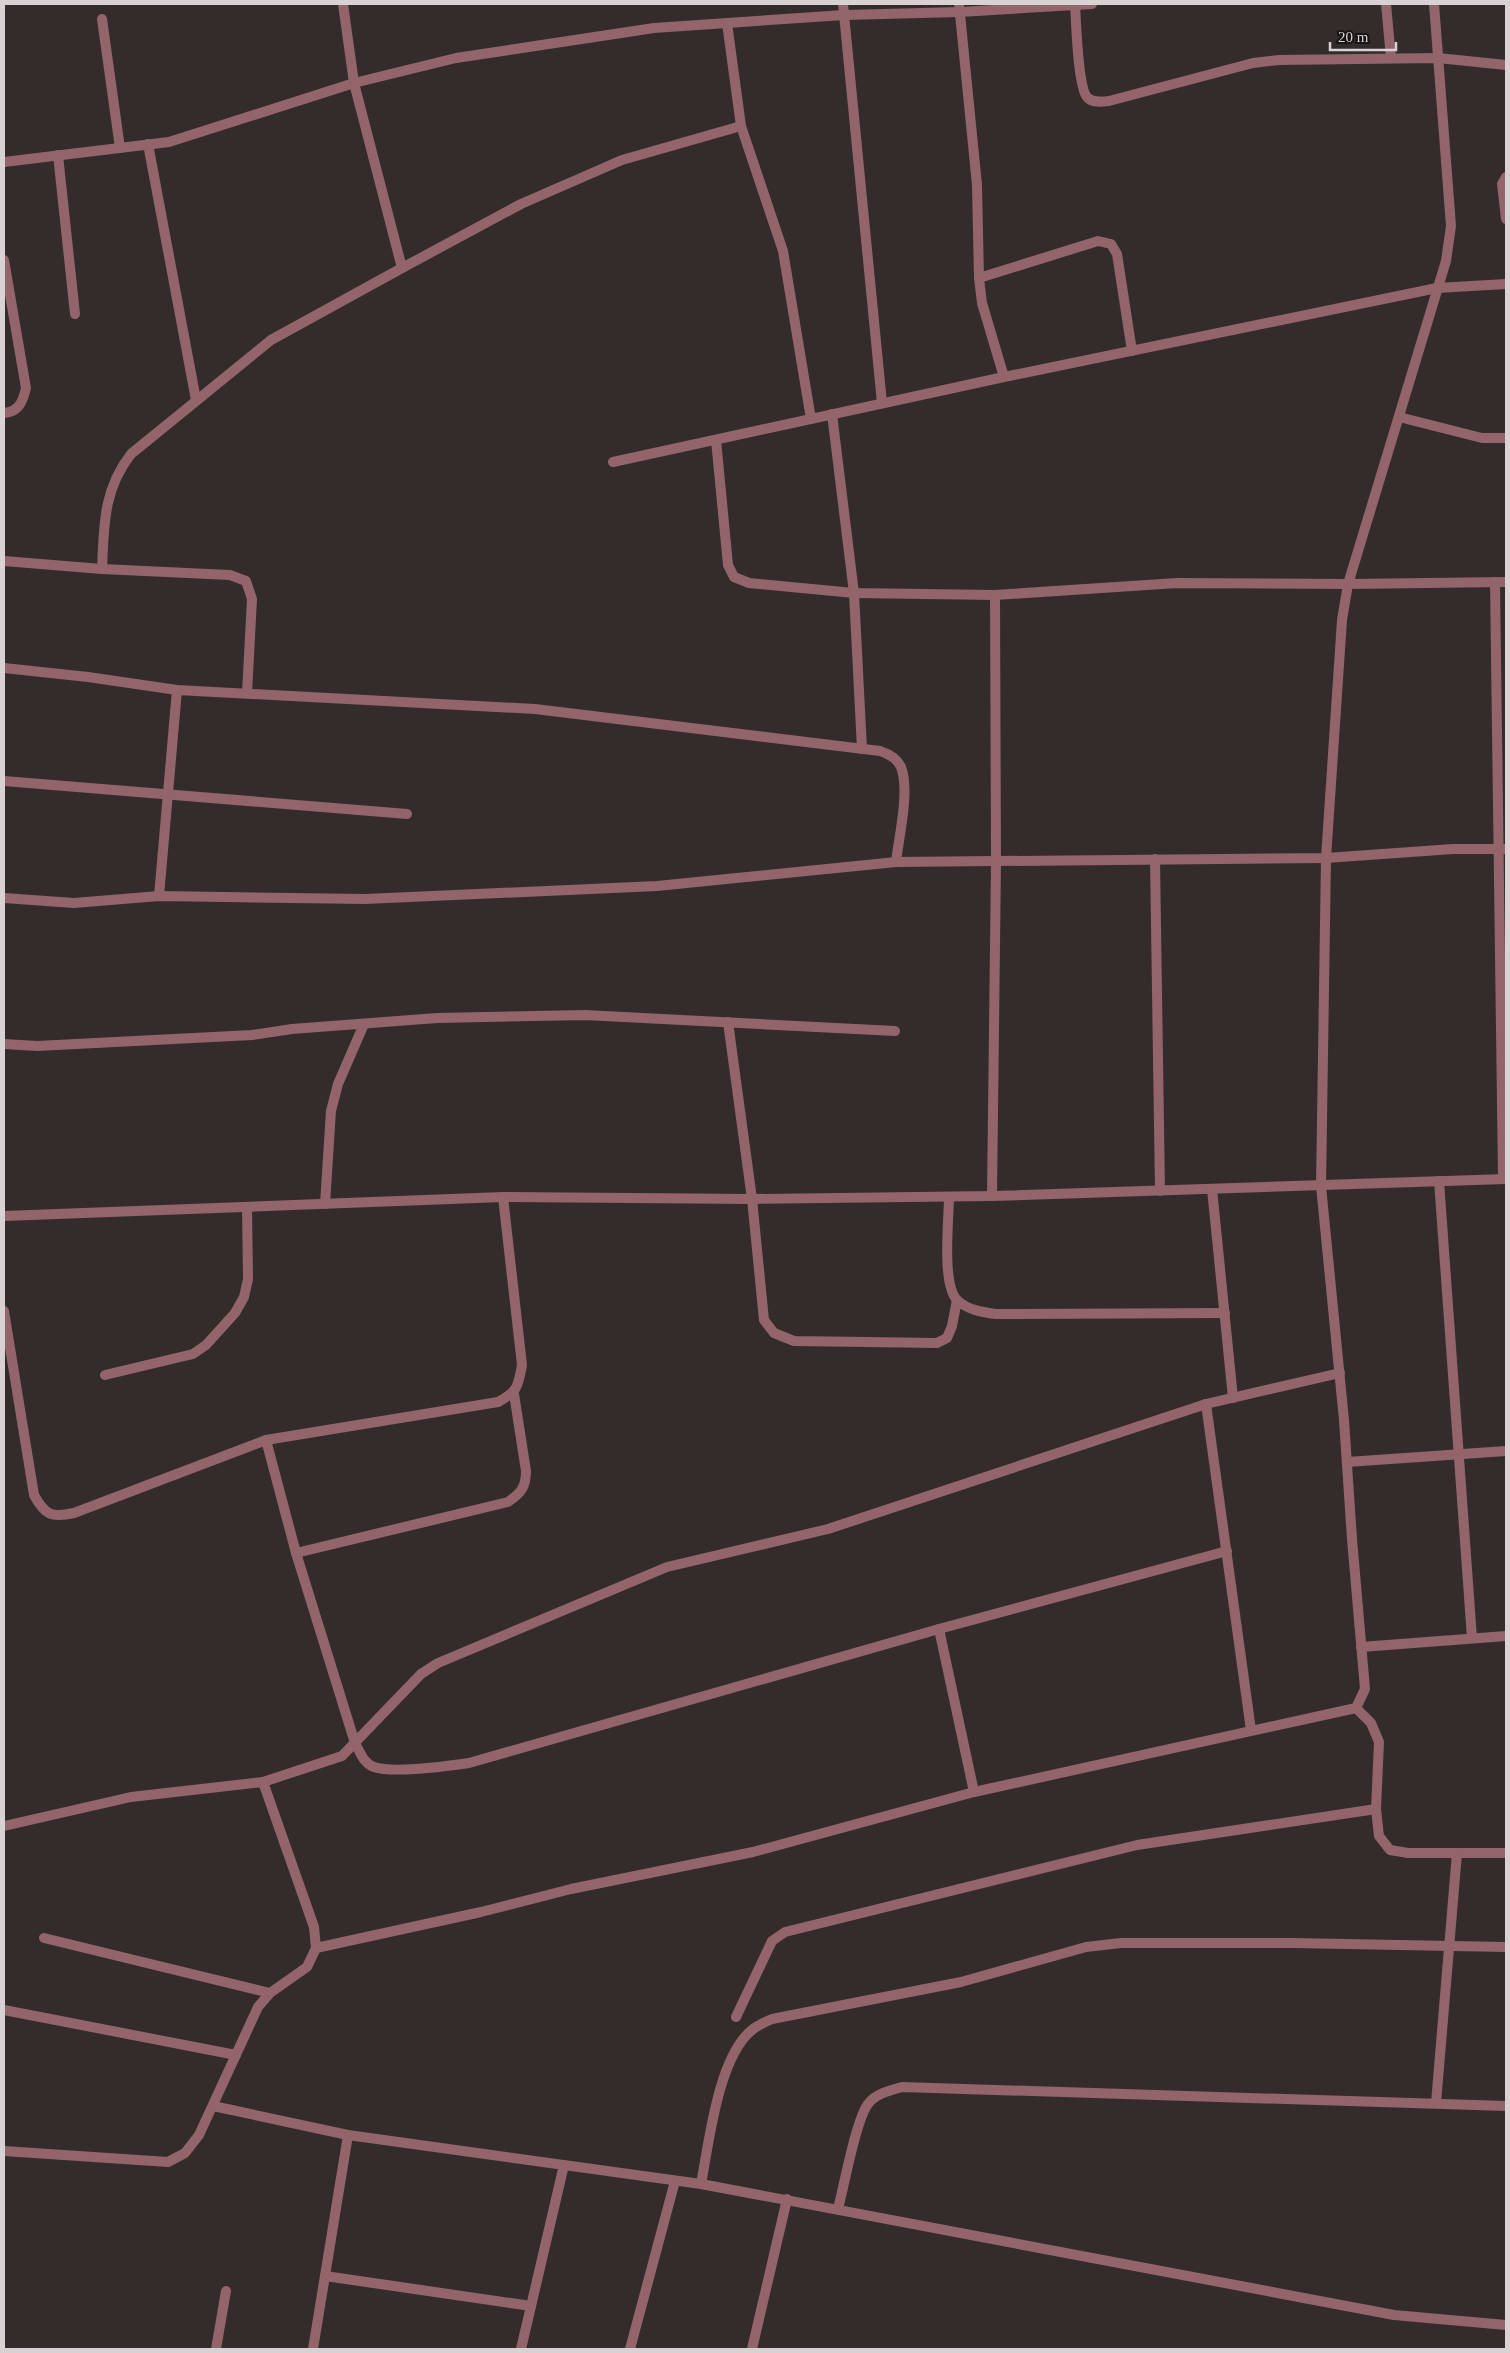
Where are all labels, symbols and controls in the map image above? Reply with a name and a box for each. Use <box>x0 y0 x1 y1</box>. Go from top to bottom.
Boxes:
scale bar <box>1330 20 1396 52</box>
text: 20 m <box>1338 29 1369 45</box>

